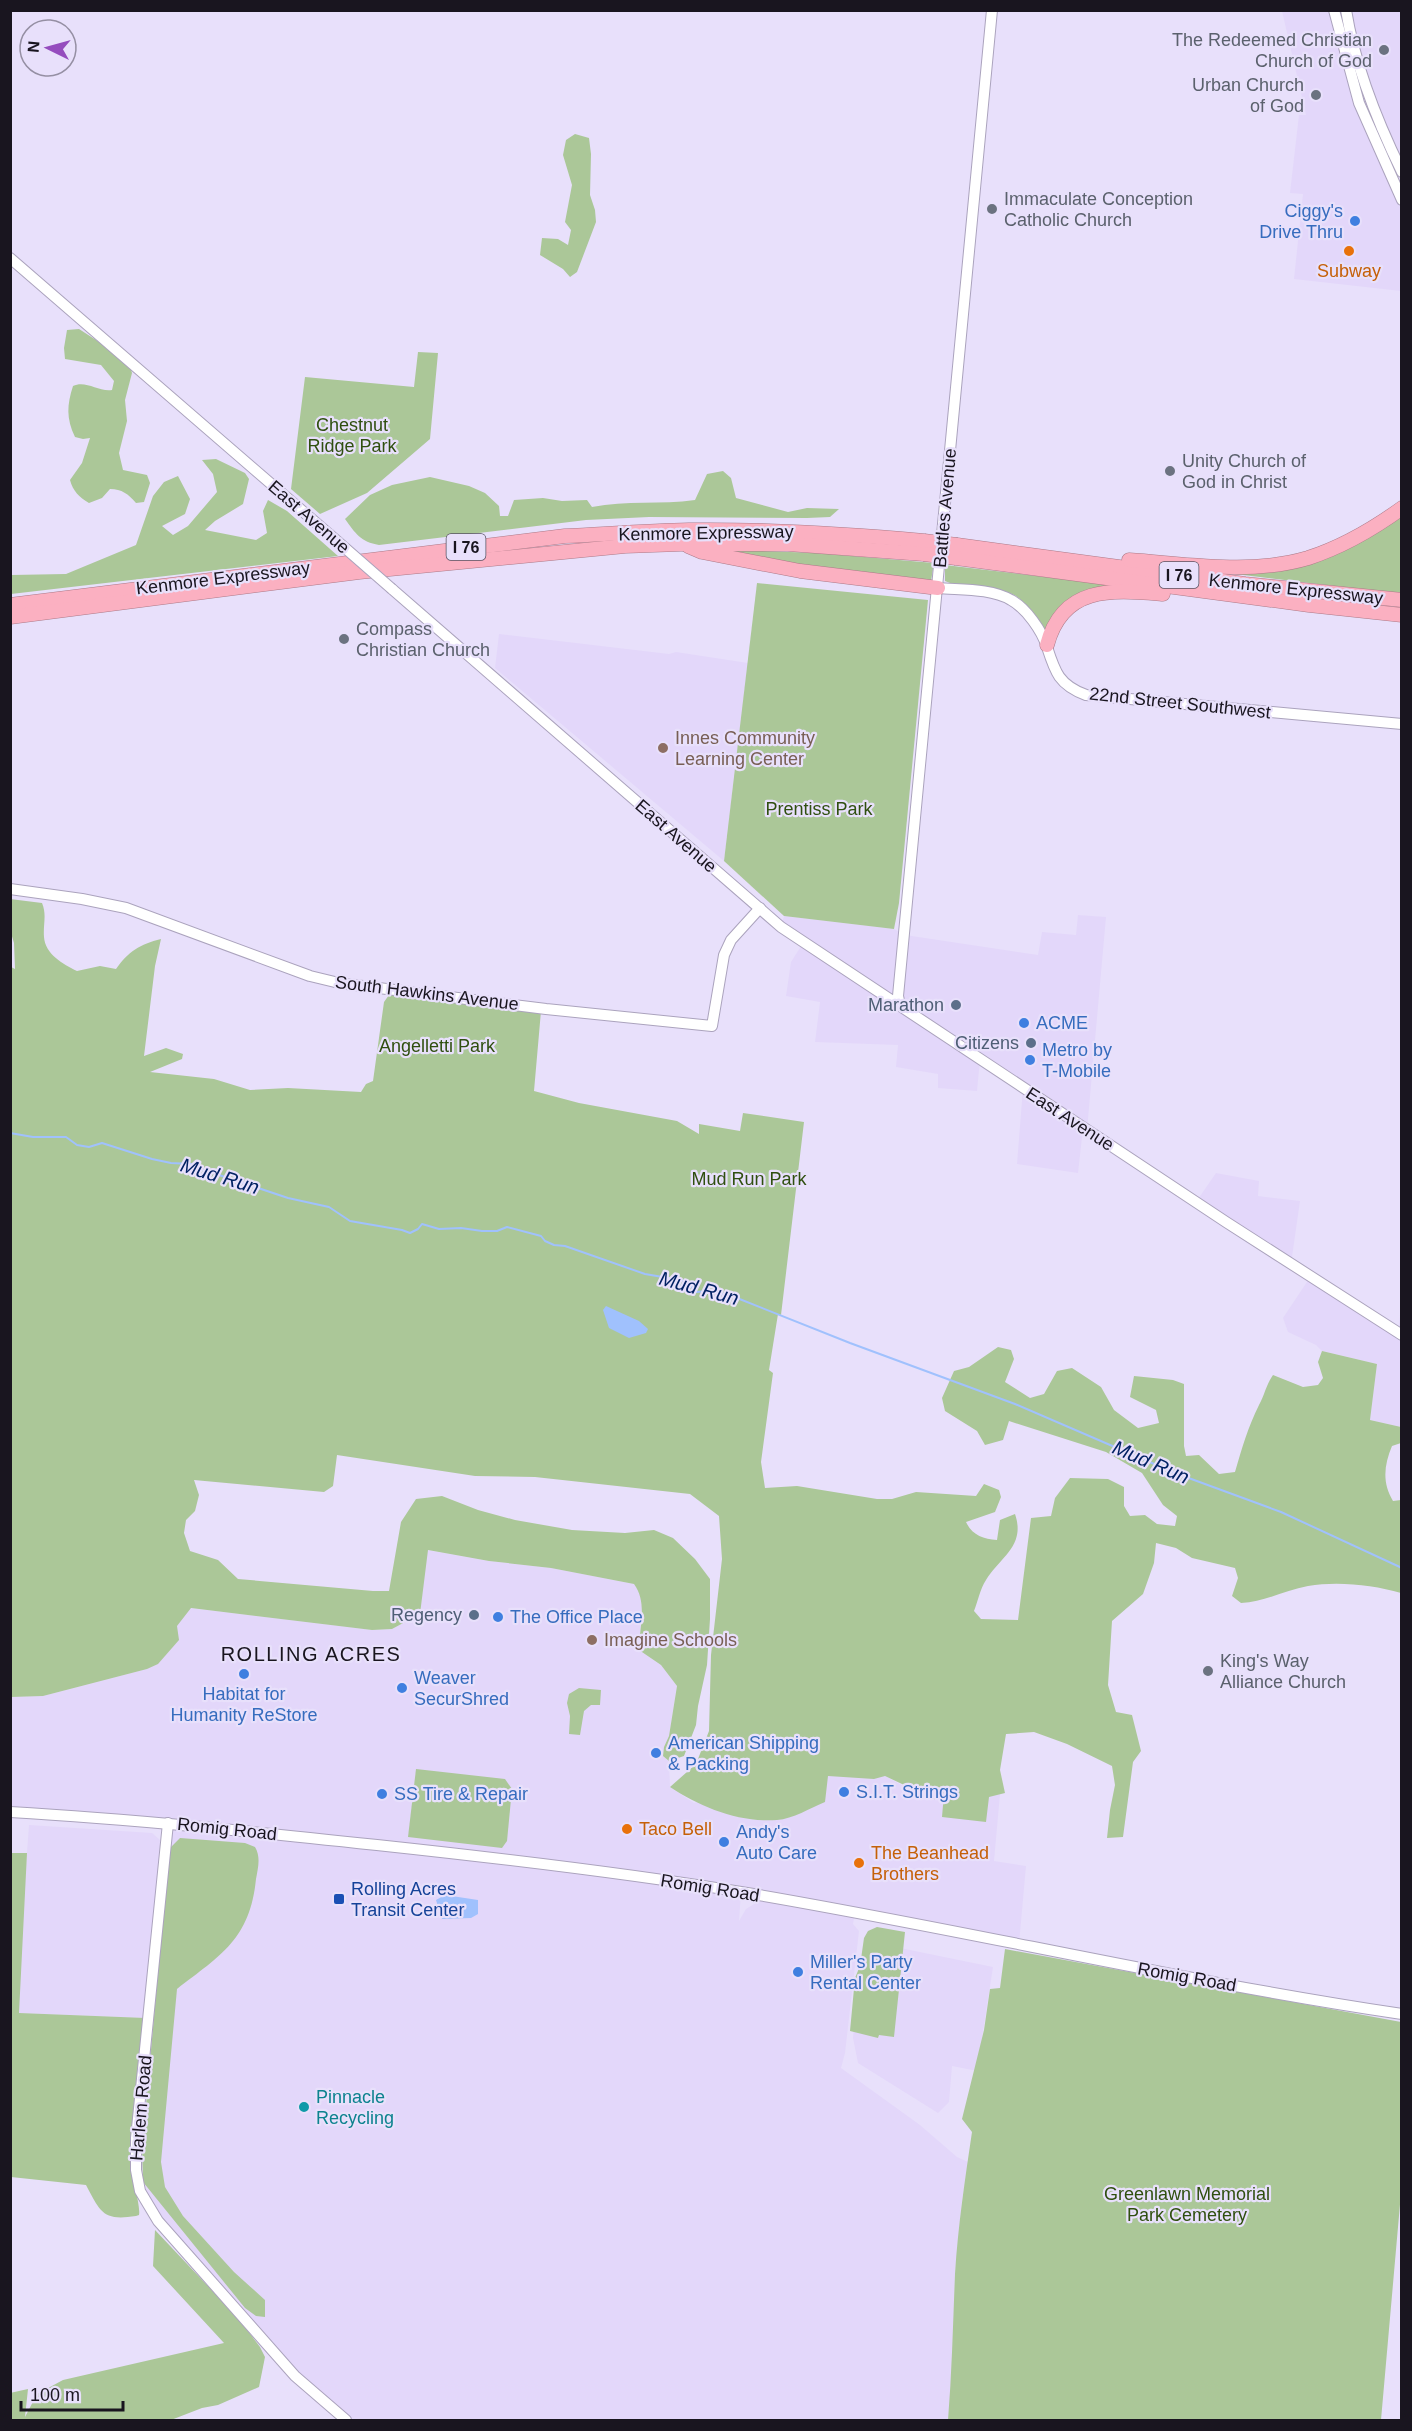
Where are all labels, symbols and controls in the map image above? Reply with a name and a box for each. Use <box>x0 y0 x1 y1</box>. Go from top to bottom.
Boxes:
north arrow <box>18 18 78 78</box>
place label: The Redeemed Christian Church of God <box>1172 30 1372 71</box>
text: N <box>25 40 43 53</box>
marker: The Redeemed Christian Church of God <box>1377 43 1391 57</box>
place label: Urban Church of God <box>1192 75 1304 116</box>
marker: Urban Church of God <box>1309 88 1323 102</box>
place label: Immaculate Conception Catholic Church <box>1004 189 1193 230</box>
place label: Ciggy's Drive Thru <box>1259 201 1343 242</box>
marker: Immaculate Conception Catholic Church <box>985 202 999 216</box>
marker: Ciggy's Drive Thru <box>1348 214 1362 228</box>
marker: Subway <box>1342 244 1356 258</box>
place label: Subway <box>1317 261 1381 281</box>
park label: Chestnut Ridge Park <box>307 415 398 456</box>
street label: Battles Avenue <box>930 447 960 569</box>
place label: Unity Church of God in Christ <box>1182 451 1307 492</box>
marker: Unity Church of God in Christ <box>1163 464 1177 478</box>
street label: East Avenue <box>264 476 354 558</box>
street label: Kenmore Expressway <box>618 521 794 545</box>
road number: I 76 <box>446 534 486 560</box>
street label: Kenmore Expressway <box>135 557 311 599</box>
road number: I 76 <box>1160 562 1198 588</box>
street label: Kenmore Expressway <box>1208 570 1384 608</box>
place label: Compass Christian Church <box>356 619 490 660</box>
marker: Compass Christian Church <box>337 632 351 646</box>
street label: 22nd Street Southwest <box>1088 684 1272 722</box>
place label: Innes Community Learning Center <box>675 728 815 769</box>
marker: Innes Community Learning Center <box>656 741 670 755</box>
street label: East Avenue <box>631 795 721 877</box>
park label: Prentiss Park <box>765 799 874 819</box>
street label: South Hawkins Avenue <box>334 972 520 1014</box>
place label: Marathon <box>868 995 944 1015</box>
marker: Marathon <box>949 998 963 1012</box>
place label: ACME <box>1036 1013 1088 1033</box>
marker: ACME <box>1017 1016 1031 1030</box>
place label: Citizens <box>955 1033 1019 1053</box>
park label: Angelletti Park <box>379 1036 496 1056</box>
marker: Citizens <box>1024 1036 1038 1050</box>
place label: Metro by T-Mobile <box>1042 1040 1112 1081</box>
marker: Metro by T-Mobile <box>1023 1053 1037 1067</box>
street label: East Avenue <box>1022 1083 1118 1155</box>
water label: Mud Run <box>178 1154 262 1198</box>
park label: Mud Run Park <box>691 1169 808 1189</box>
water label: Mud Run <box>657 1267 741 1309</box>
water label: Mud Run <box>1109 1436 1193 1488</box>
place label: Regency <box>391 1605 462 1625</box>
place label: The Office Place <box>510 1607 643 1627</box>
marker: Regency <box>467 1608 481 1622</box>
marker: The Office Place <box>491 1610 505 1624</box>
place label: Imagine Schools <box>604 1630 737 1650</box>
marker: Imagine Schools <box>585 1633 599 1647</box>
district label: ROLLING ACRES <box>221 1643 401 1665</box>
place label: King's Way Alliance Church <box>1220 1651 1346 1692</box>
marker: King's Way Alliance Church <box>1201 1664 1215 1678</box>
marker: Habitat for Humanity ReStore <box>237 1667 251 1681</box>
place label: Weaver SecurShred <box>414 1668 509 1709</box>
marker: Weaver SecurShred <box>395 1681 409 1695</box>
place label: Habitat for Humanity ReStore <box>170 1684 318 1725</box>
place label: American Shipping & Packing <box>668 1733 819 1774</box>
marker: American Shipping & Packing <box>649 1746 663 1760</box>
place label: S.I.T. Strings <box>856 1782 958 1802</box>
place label: SS Tire & Repair <box>394 1784 528 1804</box>
marker: S.I.T. Strings <box>837 1785 851 1799</box>
marker: SS Tire & Repair <box>375 1787 389 1801</box>
street label: Romig Road <box>176 1814 278 1844</box>
place label: Taco Bell <box>639 1819 712 1839</box>
marker: Taco Bell <box>620 1822 634 1836</box>
place label: Andy's Auto Care <box>736 1822 817 1863</box>
marker: Andy's Auto Care <box>717 1835 731 1849</box>
place label: The Beanhead Brothers <box>871 1843 989 1884</box>
marker: The Beanhead Brothers <box>852 1856 866 1870</box>
street label: Romig Road <box>659 1870 761 1906</box>
place label: Rolling Acres Transit Center <box>351 1879 464 1920</box>
marker: Rolling Acres Transit Center <box>332 1892 346 1906</box>
place label: Miller's Party Rental Center <box>810 1952 921 1993</box>
street label: Romig Road <box>1136 1958 1238 1996</box>
marker: Miller's Party Rental Center <box>791 1965 805 1979</box>
street label: Harlem Road <box>126 2054 156 2162</box>
place label: Pinnacle Recycling <box>316 2087 394 2128</box>
marker: Pinnacle Recycling <box>297 2100 311 2114</box>
park label: Greenlawn Memorial Park Cemetery <box>1104 2184 1270 2225</box>
scale bar <box>21 2374 123 2412</box>
text: 100 m <box>30 2385 80 2405</box>

